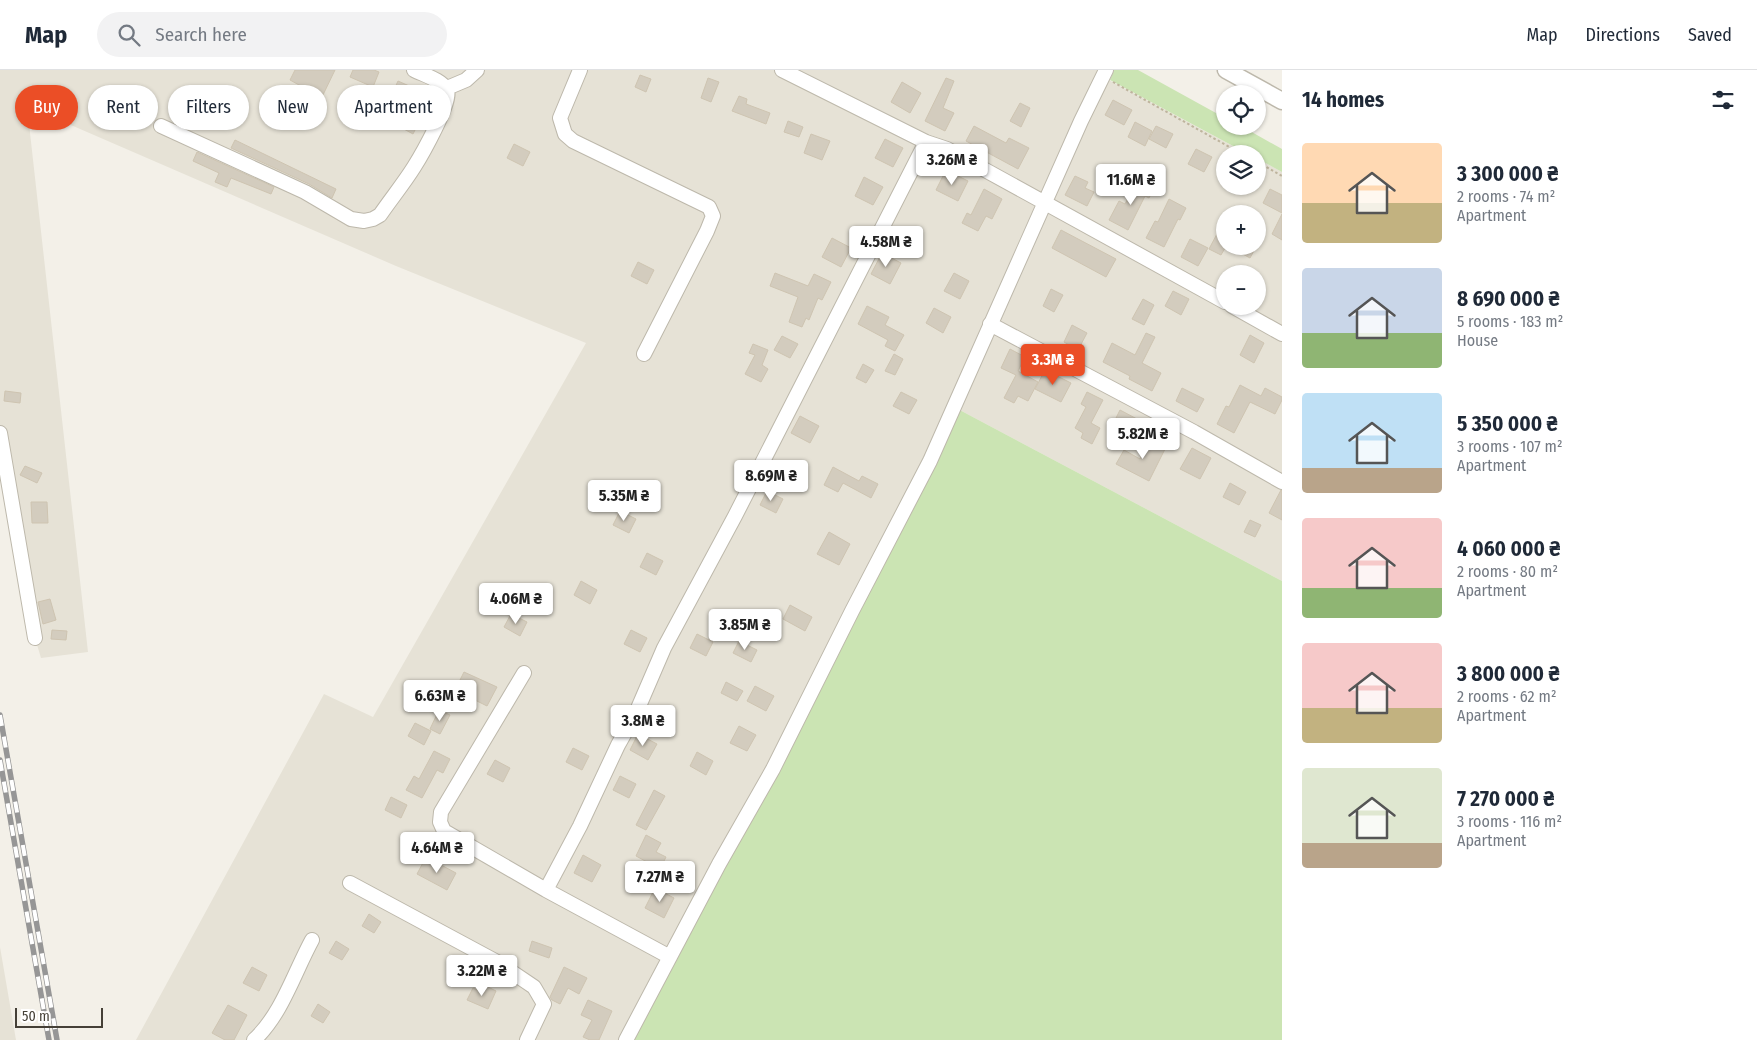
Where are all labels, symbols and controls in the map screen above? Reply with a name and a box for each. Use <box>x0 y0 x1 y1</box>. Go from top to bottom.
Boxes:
search box <box>97 12 447 57</box>
text: Map <box>25 21 67 49</box>
icon: search <box>115 21 143 49</box>
text: Search here <box>155 23 247 46</box>
text: Map <box>1526 24 1558 46</box>
text: Directions <box>1586 24 1660 46</box>
text: Saved <box>1688 24 1732 46</box>
chip: Buy <box>15 85 78 130</box>
chip: Rent <box>88 85 158 130</box>
chip: Filters <box>168 85 249 130</box>
chip: New <box>259 85 327 130</box>
chip: Apartment <box>337 85 451 130</box>
map controls <box>1216 85 1266 315</box>
button: locate <box>1216 85 1266 135</box>
icon: filters <box>1709 86 1737 114</box>
text: 14 homes <box>1302 87 1384 113</box>
pin: 3.26M ₴ <box>906 144 998 186</box>
button: layers <box>1216 145 1266 195</box>
text: 3.26M ₴ <box>927 150 977 169</box>
text: 3 300 000 ₴ <box>1457 161 1558 187</box>
icon: home <box>1342 163 1402 223</box>
pin: 11.6M ₴ <box>1085 164 1177 206</box>
text: 11.6M ₴ <box>1107 170 1155 189</box>
text: 2 rooms · 74 m² <box>1457 187 1555 206</box>
button: + <box>1216 205 1266 255</box>
text: Apartment <box>1457 206 1526 225</box>
pin: 4.58M ₴ <box>840 226 932 268</box>
text: 4.58M ₴ <box>860 232 912 251</box>
button: − <box>1216 265 1266 315</box>
text: 8 690 000 ₴ <box>1457 286 1560 312</box>
icon: home <box>1342 288 1402 348</box>
text: 5 rooms · 183 m² <box>1457 312 1563 331</box>
text: House <box>1457 331 1498 350</box>
pin: 3.3M ₴ <box>1012 344 1094 386</box>
text: 3.3M ₴ <box>1032 350 1074 369</box>
text: 5 350 000 ₴ <box>1457 411 1558 437</box>
icon: home <box>1342 413 1402 473</box>
pin: 5.82M ₴ <box>1097 418 1189 460</box>
text: 5.82M ₴ <box>1118 424 1168 443</box>
text: 3 rooms · 107 m² <box>1457 437 1563 456</box>
text: Apartment <box>1457 456 1526 475</box>
pin: 8.69M ₴ <box>725 460 817 502</box>
text: 8.69M ₴ <box>745 466 797 485</box>
pin: 5.35M ₴ <box>578 480 670 522</box>
text: 5.35M ₴ <box>599 486 649 505</box>
text: 4 060 000 ₴ <box>1457 536 1560 562</box>
icon: home <box>1342 538 1402 598</box>
text: 2 rooms · 80 m² <box>1457 562 1558 581</box>
text: Apartment <box>1457 581 1526 600</box>
pin: 4.06M ₴ <box>470 582 562 625</box>
text: 4.06M ₴ <box>490 589 542 608</box>
pin: 3.85M ₴ <box>699 608 791 651</box>
text: 3.85M ₴ <box>720 615 770 634</box>
text: 3 800 000 ₴ <box>1457 661 1560 687</box>
icon: home <box>1342 663 1402 723</box>
pin: 6.63M ₴ <box>394 680 486 722</box>
text: 6.63M ₴ <box>415 686 466 705</box>
text: 2 rooms · 62 m² <box>1457 687 1556 706</box>
pin: 3.8M ₴ <box>602 704 684 747</box>
text: Apartment <box>1457 706 1526 725</box>
text: 3.8M ₴ <box>622 711 665 730</box>
text: 7 270 000 ₴ <box>1457 786 1554 812</box>
icon: home <box>1342 788 1402 848</box>
text: 3 rooms · 116 m² <box>1457 812 1562 831</box>
text: Apartment <box>1457 831 1526 850</box>
pin: 4.64M ₴ <box>391 832 483 874</box>
text: 4.64M ₴ <box>411 838 463 857</box>
pin: 7.27M ₴ <box>614 860 706 903</box>
text: 7.27M ₴ <box>636 867 684 886</box>
pin: 3.22M ₴ <box>436 954 528 997</box>
text: 3.22M ₴ <box>457 961 507 980</box>
scale bar <box>15 1005 102 1028</box>
text: 50 m <box>22 1008 50 1025</box>

